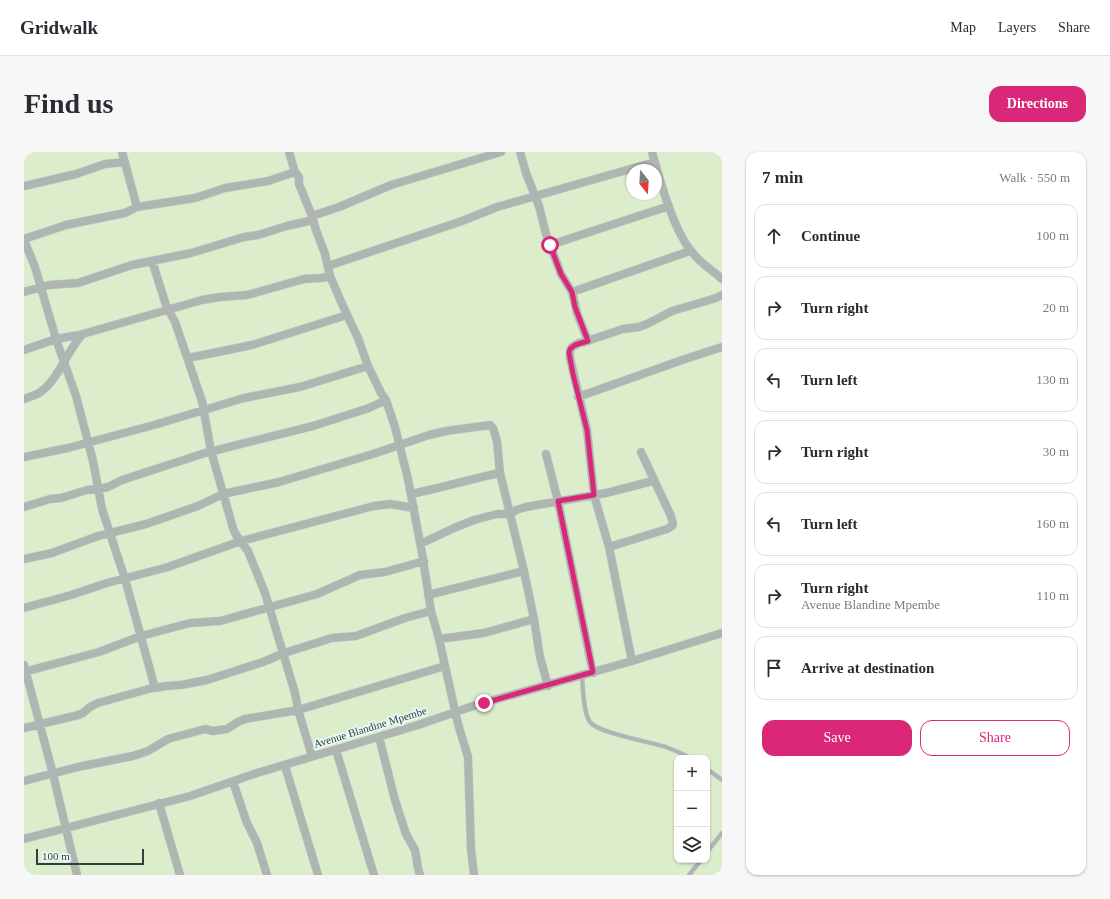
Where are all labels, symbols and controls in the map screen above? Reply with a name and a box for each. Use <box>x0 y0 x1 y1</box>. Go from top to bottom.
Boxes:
text: Gridwalk <box>20 17 98 38</box>
text: Map <box>950 20 976 35</box>
text: Layers <box>998 20 1036 35</box>
text: Share <box>1058 20 1090 35</box>
button: Directions <box>989 86 1086 122</box>
text: Find us <box>24 88 114 119</box>
north arrow <box>626 164 662 200</box>
text: 7 min <box>762 168 803 187</box>
text: Walk · 550 m <box>999 170 1070 185</box>
icon: ahead <box>763 225 785 247</box>
text: Continue <box>801 228 860 244</box>
text: 100 m <box>1036 228 1069 243</box>
route start <box>541 236 559 254</box>
icon: right <box>763 297 785 319</box>
text: Turn right <box>801 300 868 316</box>
text: 20 m <box>1043 300 1069 315</box>
icon: left <box>763 369 785 391</box>
text: Turn left <box>801 372 858 388</box>
text: 130 m <box>1036 372 1069 387</box>
icon: right <box>763 441 785 463</box>
text: Turn right <box>801 444 868 460</box>
text: 30 m <box>1043 444 1069 459</box>
icon: left <box>763 513 785 535</box>
text: Turn left <box>801 516 858 532</box>
text: 160 m <box>1036 516 1069 531</box>
text: Turn right <box>801 580 868 596</box>
icon: right <box>763 585 785 607</box>
text: 110 m <box>1037 588 1069 603</box>
text: Avenue Blandine Mpembe <box>801 597 940 612</box>
icon: arrive <box>763 657 785 679</box>
text: Arrive at destination <box>801 660 934 676</box>
route end <box>475 694 493 712</box>
street label: Avenue Blandine Mpembe <box>312 704 428 750</box>
button: Save <box>762 720 912 756</box>
button: Share <box>920 720 1070 756</box>
map controls <box>674 755 710 863</box>
button: + <box>674 755 710 791</box>
button: − <box>674 791 710 827</box>
button: layers <box>674 827 710 863</box>
scale bar <box>36 847 144 866</box>
text: 100 m <box>42 850 70 862</box>

